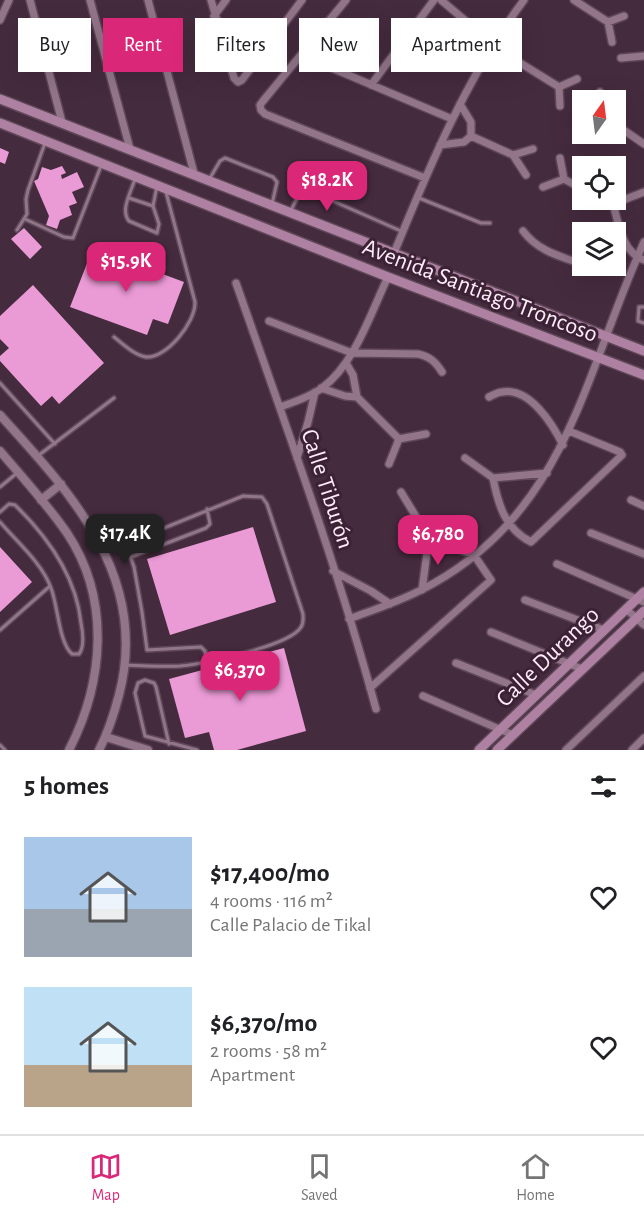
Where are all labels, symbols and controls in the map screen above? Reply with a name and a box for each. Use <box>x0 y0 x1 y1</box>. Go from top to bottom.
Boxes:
chip: Buy <box>18 18 91 72</box>
chip: Rent <box>103 18 183 72</box>
chip: Filters <box>195 18 287 72</box>
chip: New <box>299 18 379 72</box>
chip: Apartment <box>391 18 522 72</box>
north arrow <box>572 90 626 144</box>
map controls <box>572 90 626 276</box>
button: locate <box>572 156 626 210</box>
pin: $18.2K <box>278 161 376 212</box>
text: $18.2K <box>301 170 353 190</box>
button: layers <box>572 222 626 276</box>
street label: Avenida Santiago Troncoso <box>359 235 601 347</box>
pin: $15.9K <box>77 242 175 293</box>
text: $15.9K <box>101 251 151 271</box>
street label: Calle Tiburón <box>296 426 358 552</box>
pin: $17.4K <box>76 514 174 565</box>
pin: $6,780 <box>389 515 487 566</box>
text: $17.4K <box>99 523 151 543</box>
text: $6,780 <box>412 524 464 544</box>
street label: Calle Durango <box>492 602 604 712</box>
pin: $6,370 <box>191 651 289 702</box>
text: $6,370 <box>215 660 265 680</box>
icon: filters <box>587 770 620 803</box>
text: 5 homes <box>24 773 109 799</box>
text: $17,400/mo <box>210 860 330 886</box>
icon: home <box>72 861 144 933</box>
icon: heart <box>587 881 620 914</box>
text: 4 rooms · 116 m² <box>210 891 333 911</box>
text: Calle Palacio de Tikal <box>210 915 371 935</box>
text: $6,370/mo <box>210 1010 317 1036</box>
icon: home <box>72 1011 144 1083</box>
icon: heart <box>587 1031 620 1064</box>
text: 2 rooms · 58 m² <box>210 1041 327 1061</box>
text: Apartment <box>210 1065 295 1085</box>
tab: Map <box>89 1150 122 1205</box>
tab: Saved <box>301 1150 338 1205</box>
tab: Home <box>516 1150 555 1205</box>

